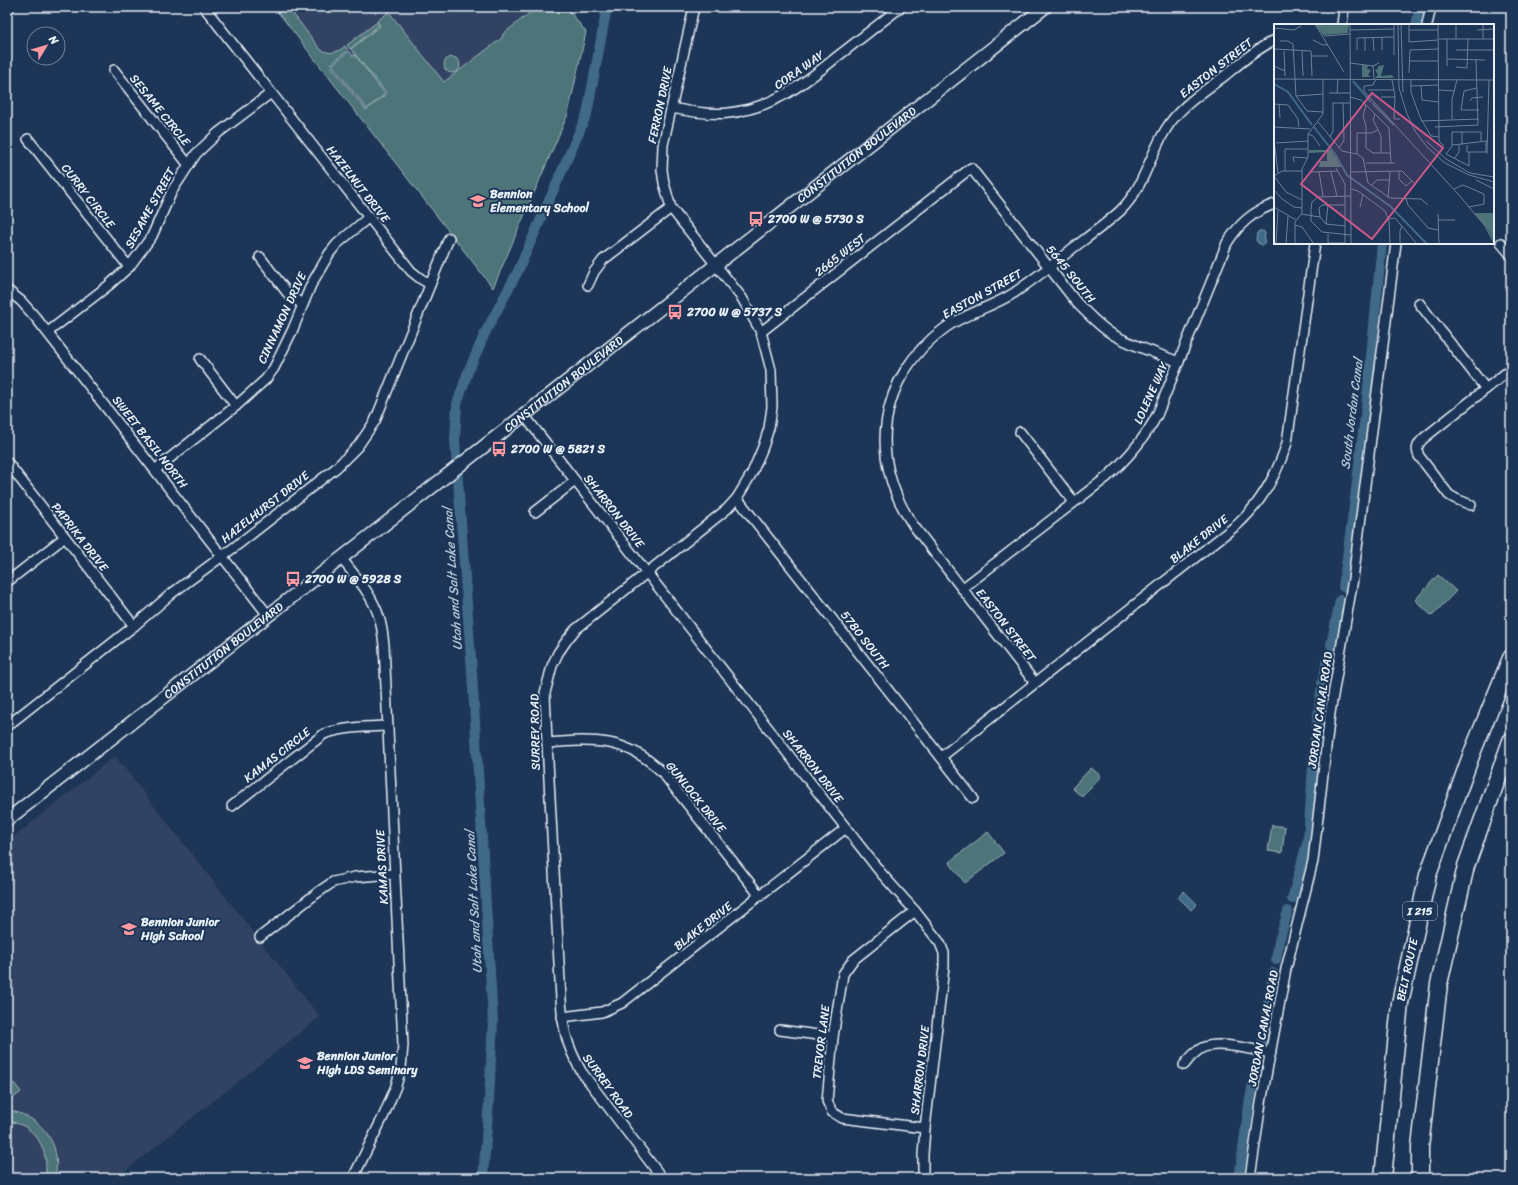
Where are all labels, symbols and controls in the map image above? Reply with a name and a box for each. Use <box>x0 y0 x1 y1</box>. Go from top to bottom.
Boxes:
inset map <box>1274 24 1494 244</box>
north arrow <box>26 26 66 66</box>
text: N <box>43 31 64 49</box>
street label: EASTON STREET <box>1174 31 1259 104</box>
street label: CORA WAY <box>769 44 830 96</box>
street label: FERRON DRIVE <box>641 63 679 145</box>
street label: SESAME CIRCLE <box>124 69 197 152</box>
street label: CONSTITUTION BOULEVARD <box>792 100 921 209</box>
street label: HAZELNUT DRIVE <box>320 140 396 229</box>
street label: CURRY CIRCLE <box>55 159 121 234</box>
street label: SESAME STREET <box>119 162 182 253</box>
place label: Bennion Elementary School <box>490 183 590 219</box>
school or university icon: Bennion Elementary School <box>469 192 487 210</box>
place label: 2700 W @ 5730 S <box>767 208 864 230</box>
bus stop icon: 2700 W @ 5730 S <box>747 210 765 228</box>
street label: 2665 WEST <box>809 227 871 282</box>
street label: 5645 SOUTH <box>1040 240 1102 309</box>
street label: EASTON STREET <box>938 262 1027 325</box>
street label: CINNAMON DRIVE <box>251 267 313 368</box>
place label: 2700 W @ 5737 S <box>686 301 783 323</box>
bus stop icon: 2700 W @ 5737 S <box>666 303 684 321</box>
street label: CONSTITUTION BOULEVARD <box>499 330 629 438</box>
water label: South Jordan Canal <box>1333 354 1370 471</box>
street label: LOLENE WAY <box>1127 358 1175 428</box>
street label: SWEET BASIL NORTH <box>106 391 194 494</box>
place label: 2700 W @ 5821 S <box>510 438 606 460</box>
bus stop icon: 2700 W @ 5821 S <box>490 440 508 458</box>
street label: HAZELHURST DRIVE <box>216 464 315 549</box>
street label: SHARRON DRIVE <box>578 469 651 554</box>
street label: PAPRIKA DRIVE <box>46 498 115 578</box>
water label: Utah and Salt Lake Canal <box>436 504 469 651</box>
street label: BLAKE DRIVE <box>1165 508 1234 569</box>
place label: 2700 W @ 5928 S <box>304 568 402 590</box>
bus stop icon: 2700 W @ 5928 S <box>284 570 302 588</box>
street label: EASTON STREET <box>970 583 1043 668</box>
street label: CONSTITUTION BOULEVARD <box>159 596 288 705</box>
street label: 5780 SOUTH <box>835 606 896 675</box>
street label: JORDAN CANAL ROAD <box>1301 650 1339 771</box>
street label: SURREY ROAD <box>523 694 547 770</box>
street label: KAMAS CIRCLE <box>238 721 317 788</box>
street label: SHARRON DRIVE <box>777 724 850 809</box>
street label: GUNLOCK DRIVE <box>660 756 733 839</box>
water label: Utah and Salt Lake Canal <box>458 827 489 974</box>
street label: KAMAS DRIVE <box>369 828 395 905</box>
street label: BLAKE DRIVE <box>669 895 738 956</box>
road number: I 215 <box>1403 902 1437 920</box>
place label: Bennion Junior High School <box>140 911 220 947</box>
school or university icon: Bennion Junior High School <box>120 920 138 938</box>
street label: BELT ROUTE <box>1390 935 1425 1003</box>
street label: JORDAN CANAL ROAD <box>1241 968 1285 1089</box>
street label: TREVOR LANE <box>806 1002 837 1080</box>
street label: SHARRON DRIVE <box>904 1023 937 1116</box>
place label: Bennion Junior High LDS Seminary <box>316 1045 418 1081</box>
street label: SURREY ROAD <box>577 1049 639 1123</box>
school or university icon: Bennion Junior High LDS Seminary <box>296 1054 314 1072</box>

